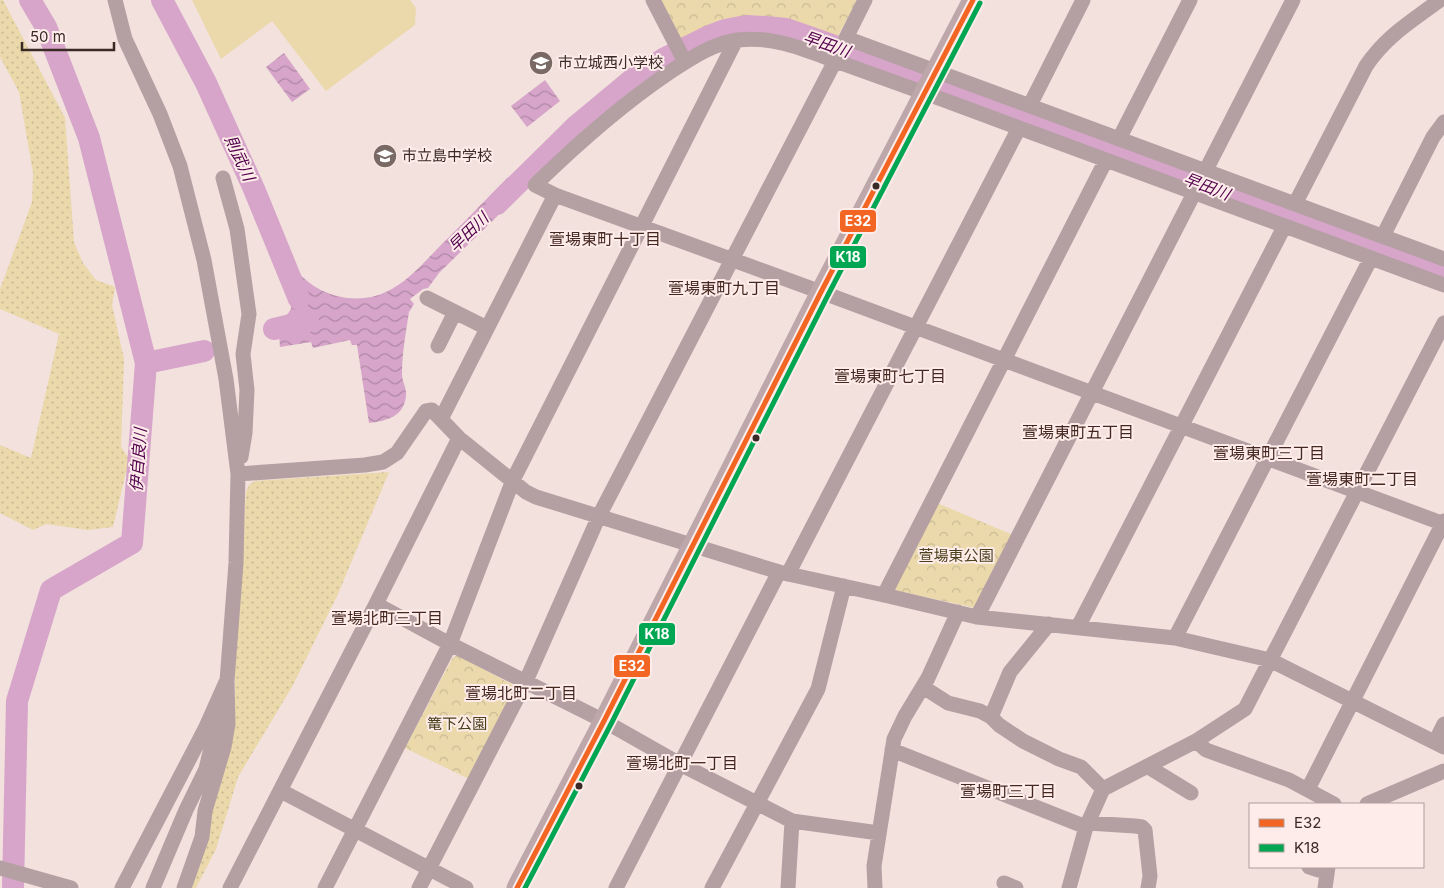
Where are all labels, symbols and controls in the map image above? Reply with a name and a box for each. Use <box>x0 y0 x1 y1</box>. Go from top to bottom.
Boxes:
scale bar <box>22 20 115 52</box>
text: 50 m <box>30 27 66 46</box>
water label: 早田川 <box>801 27 855 62</box>
school or university icon: 市立城西小学校 <box>528 50 554 76</box>
place label: 市立城西小学校 <box>558 53 663 72</box>
water label: 則武川 <box>221 132 260 186</box>
school or university icon: 市立島中学校 <box>372 143 398 169</box>
place label: 市立島中学校 <box>402 146 492 165</box>
water label: 早田川 <box>1181 168 1235 205</box>
unlabelled marker <box>871 181 881 191</box>
water label: 早田川 <box>444 207 494 256</box>
line badge: E32 <box>839 209 877 233</box>
text: E32 <box>845 212 871 229</box>
district label: 萱場東町十丁目 <box>549 229 661 249</box>
line badge: K18 <box>829 245 867 269</box>
text: K18 <box>835 248 861 265</box>
district label: 萱場東町九丁目 <box>668 278 780 298</box>
district label: 萱場東町七丁目 <box>834 366 946 386</box>
district label: 萱場東町五丁目 <box>1022 422 1134 442</box>
water label: 伊自良川 <box>126 425 150 493</box>
unlabelled marker <box>751 433 761 443</box>
district label: 萱場東町三丁目 <box>1213 443 1325 463</box>
district label: 萱場東町二丁目 <box>1306 469 1418 489</box>
park label: 萱場東公園 <box>918 546 994 565</box>
district label: 萱場北町三丁目 <box>331 608 443 628</box>
line badge: K18 <box>638 622 676 646</box>
text: K18 <box>644 625 670 642</box>
line badge: E32 <box>613 654 651 678</box>
text: E32 <box>619 657 645 674</box>
district label: 萱場北町二丁目 <box>465 683 577 703</box>
park label: 篭下公園 <box>427 714 487 733</box>
district label: 萱場北町一丁目 <box>626 753 738 773</box>
unlabelled marker <box>574 781 584 791</box>
district label: 萱場町三丁目 <box>960 781 1056 801</box>
legend <box>1249 803 1424 868</box>
text: E32 <box>1294 813 1321 832</box>
text: K18 <box>1294 838 1319 857</box>

